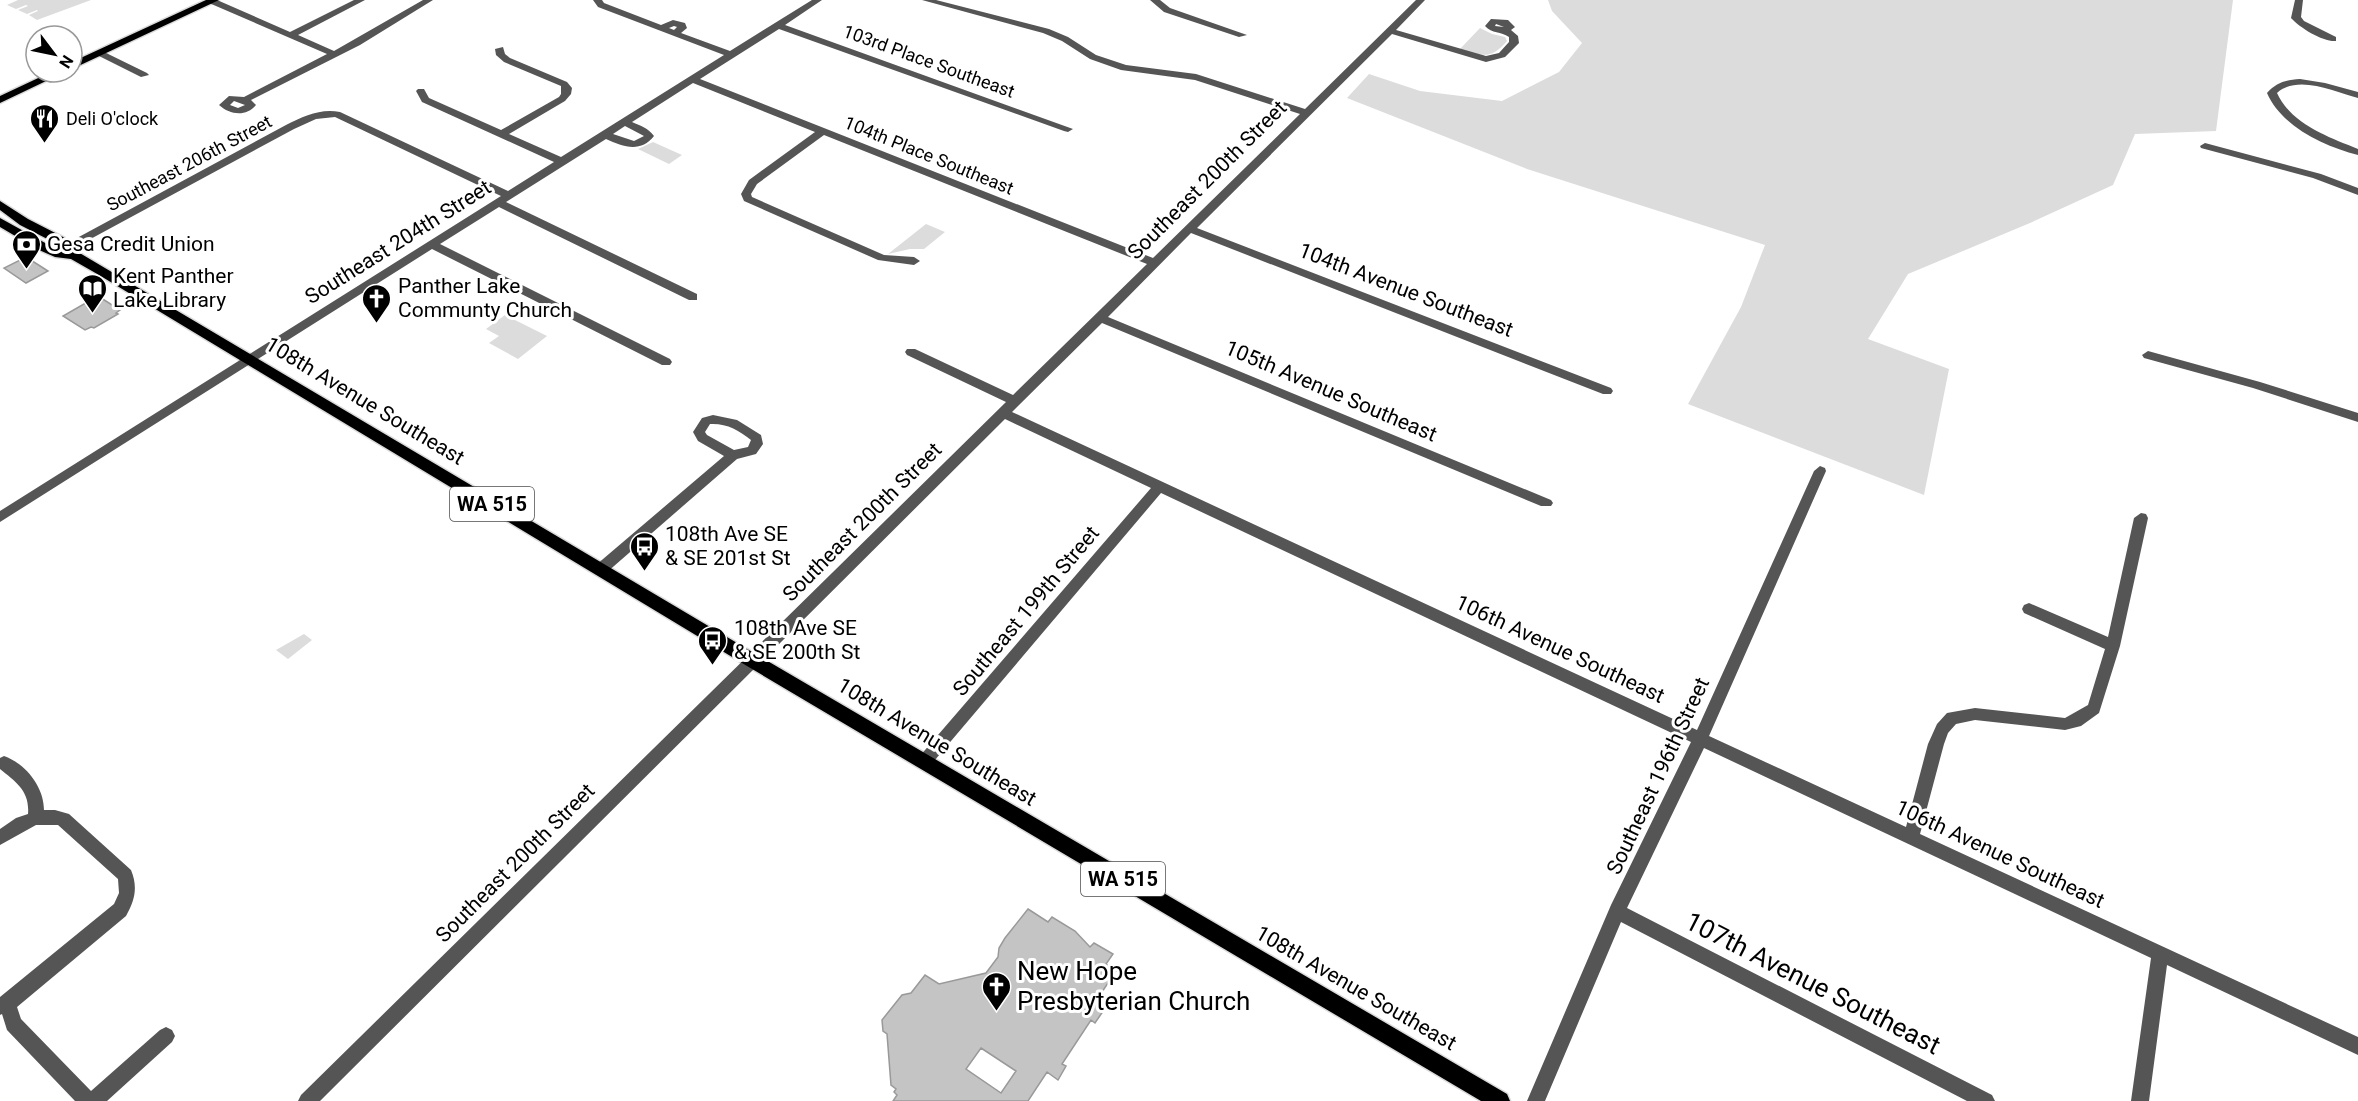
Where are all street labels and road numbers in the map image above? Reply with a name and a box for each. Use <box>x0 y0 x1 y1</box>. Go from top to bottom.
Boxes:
street label: 103rd Place Southeast <box>840 20 1018 102</box>
street label: Southeast 200th Street <box>1123 96 1291 264</box>
street label: Southeast 206th Street <box>103 111 275 215</box>
street label: 104th Place Southeast <box>841 111 1017 199</box>
street label: Southeast 204th Street <box>301 175 495 309</box>
street label: 104th Avenue Southeast <box>1295 238 1517 342</box>
street label: 108th Avenue Southeast <box>261 332 469 470</box>
street label: 105th Avenue Southeast <box>1222 335 1441 447</box>
street label: Southeast 200th Street <box>778 438 946 606</box>
road number: WA 515 <box>450 487 534 521</box>
street label: Southeast 199th Street <box>948 521 1104 701</box>
street label: 106th Avenue Southeast <box>1452 590 1668 708</box>
street label: 108th Avenue Southeast <box>833 673 1041 811</box>
street label: Southeast 196th Street <box>1602 674 1714 878</box>
street label: Southeast 200th Street <box>431 779 599 947</box>
street label: 106th Avenue Southeast <box>1892 795 2108 913</box>
road number: WA 515 <box>1081 862 1165 896</box>
street label: 107th Avenue Southeast <box>1681 906 1945 1060</box>
street label: 108th Avenue Southeast <box>1251 921 1461 1055</box>

